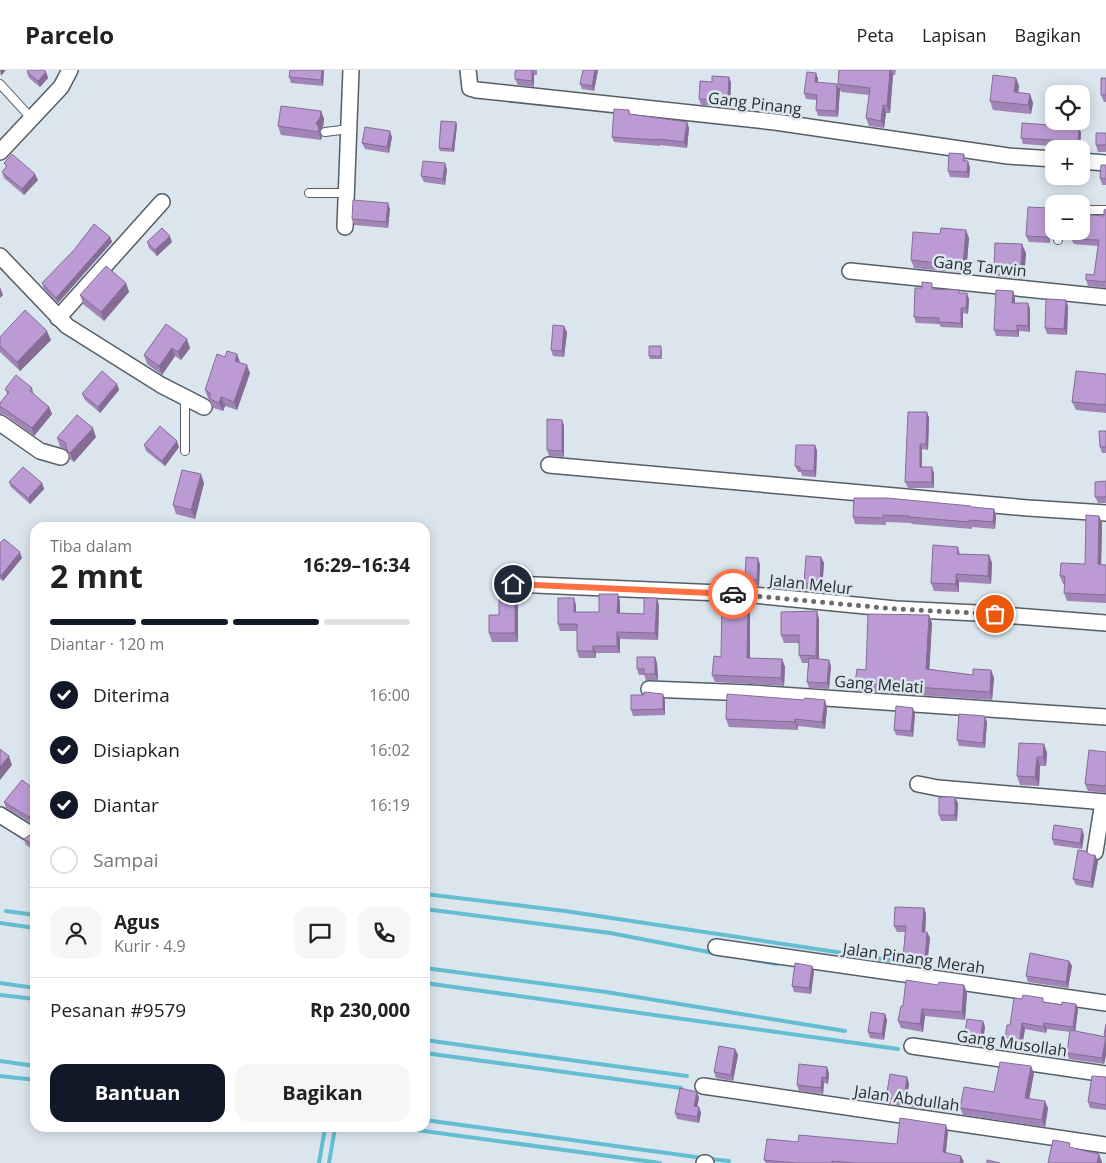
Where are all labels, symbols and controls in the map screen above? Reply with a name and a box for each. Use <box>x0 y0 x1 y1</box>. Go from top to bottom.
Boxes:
text: Parcelo <box>25 18 114 51</box>
text: Peta <box>857 23 894 47</box>
text: Lapisan <box>922 23 987 47</box>
text: Bagikan <box>1015 23 1081 47</box>
map controls <box>1045 85 1090 240</box>
button: locate <box>1045 85 1090 130</box>
street label: Gang Pinang <box>707 86 803 120</box>
button: + <box>1045 140 1090 185</box>
button: − <box>1045 195 1090 240</box>
street label: Gang Tarwin <box>932 250 1028 282</box>
text: Tiba dalam <box>50 535 132 557</box>
text: 16:29–16:34 <box>303 552 410 578</box>
text: 2 mnt <box>50 554 143 597</box>
pin <box>492 563 534 605</box>
street label: Jalan Melur <box>766 568 854 599</box>
courier <box>708 569 758 619</box>
icon: home <box>499 570 527 598</box>
icon: car <box>719 580 747 608</box>
pin <box>974 593 1016 635</box>
icon: bag <box>981 600 1009 628</box>
text: Diantar · 120 m <box>50 633 164 655</box>
street label: Gang Melati <box>834 670 924 698</box>
icon: check <box>50 681 78 709</box>
text: Diterima <box>93 682 170 708</box>
text: 16:00 <box>369 684 410 706</box>
icon: check <box>50 736 78 764</box>
text: Disiapkan <box>93 737 180 763</box>
text: 16:02 <box>369 739 410 761</box>
icon: check <box>50 791 78 819</box>
text: Diantar <box>93 792 159 818</box>
text: 16:19 <box>369 794 410 816</box>
text: Sampai <box>93 847 159 873</box>
button: person <box>50 907 102 959</box>
button: chat <box>294 907 346 959</box>
button: phone <box>358 907 410 959</box>
text: Agus <box>114 909 160 935</box>
text: Kurir · 4.9 <box>114 935 186 957</box>
street label: Jalan Pinang Merah <box>839 937 987 979</box>
text: Pesanan #9579 <box>50 997 186 1023</box>
text: Rp 230,000 <box>310 997 410 1023</box>
street label: Gang Musollah <box>955 1024 1069 1062</box>
button: Bantuan <box>50 1064 225 1122</box>
button: Bagikan <box>235 1064 410 1122</box>
street label: Jalan Abdullah <box>851 1079 961 1116</box>

